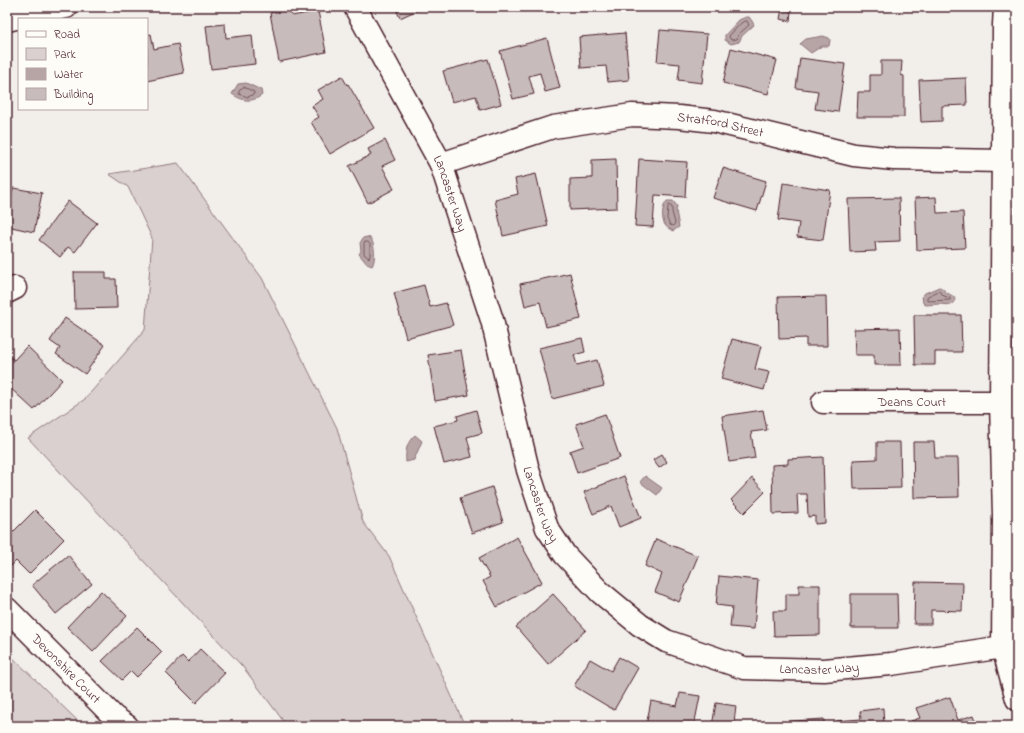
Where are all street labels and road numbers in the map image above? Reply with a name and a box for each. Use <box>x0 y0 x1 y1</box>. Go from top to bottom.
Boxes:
street label: Stratford Street <box>676 107 766 142</box>
street label: Lancaster Way <box>428 152 472 235</box>
street label: Deans Court <box>877 393 947 412</box>
street label: Lancaster Way <box>518 465 563 547</box>
street label: Devonshire Court <box>26 629 106 708</box>
street label: Lancaster Way <box>779 657 860 680</box>

